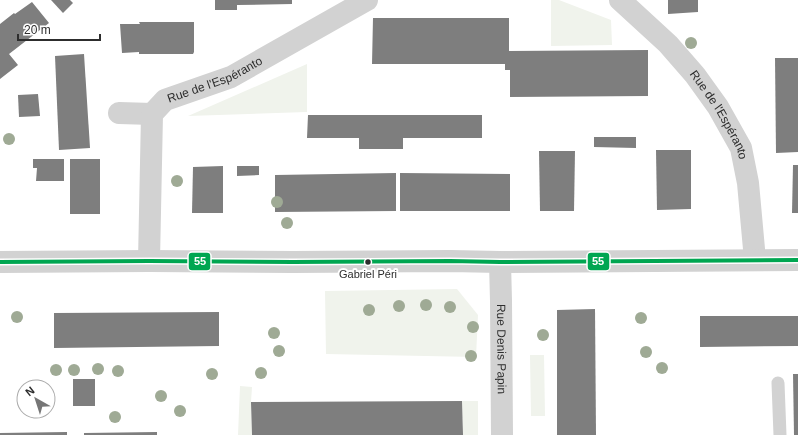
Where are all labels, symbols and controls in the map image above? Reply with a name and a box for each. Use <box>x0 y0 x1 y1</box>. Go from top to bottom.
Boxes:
scale bar <box>18 16 100 42</box>
text: 20 m <box>24 23 51 37</box>
street label: Rue de l'Espéranto <box>165 54 265 106</box>
street label: Rue de l'Espéranto <box>687 68 750 161</box>
line badge: 55 <box>188 252 211 271</box>
line badge: 55 <box>587 252 610 271</box>
text: 55 <box>194 255 206 267</box>
text: 55 <box>592 255 604 267</box>
marker: Gabriel Péri <box>363 257 373 267</box>
place label: Gabriel Péri <box>339 268 397 280</box>
street label: Rue Denis Papin <box>494 304 509 394</box>
north arrow <box>16 379 56 419</box>
text: N <box>23 384 37 398</box>

